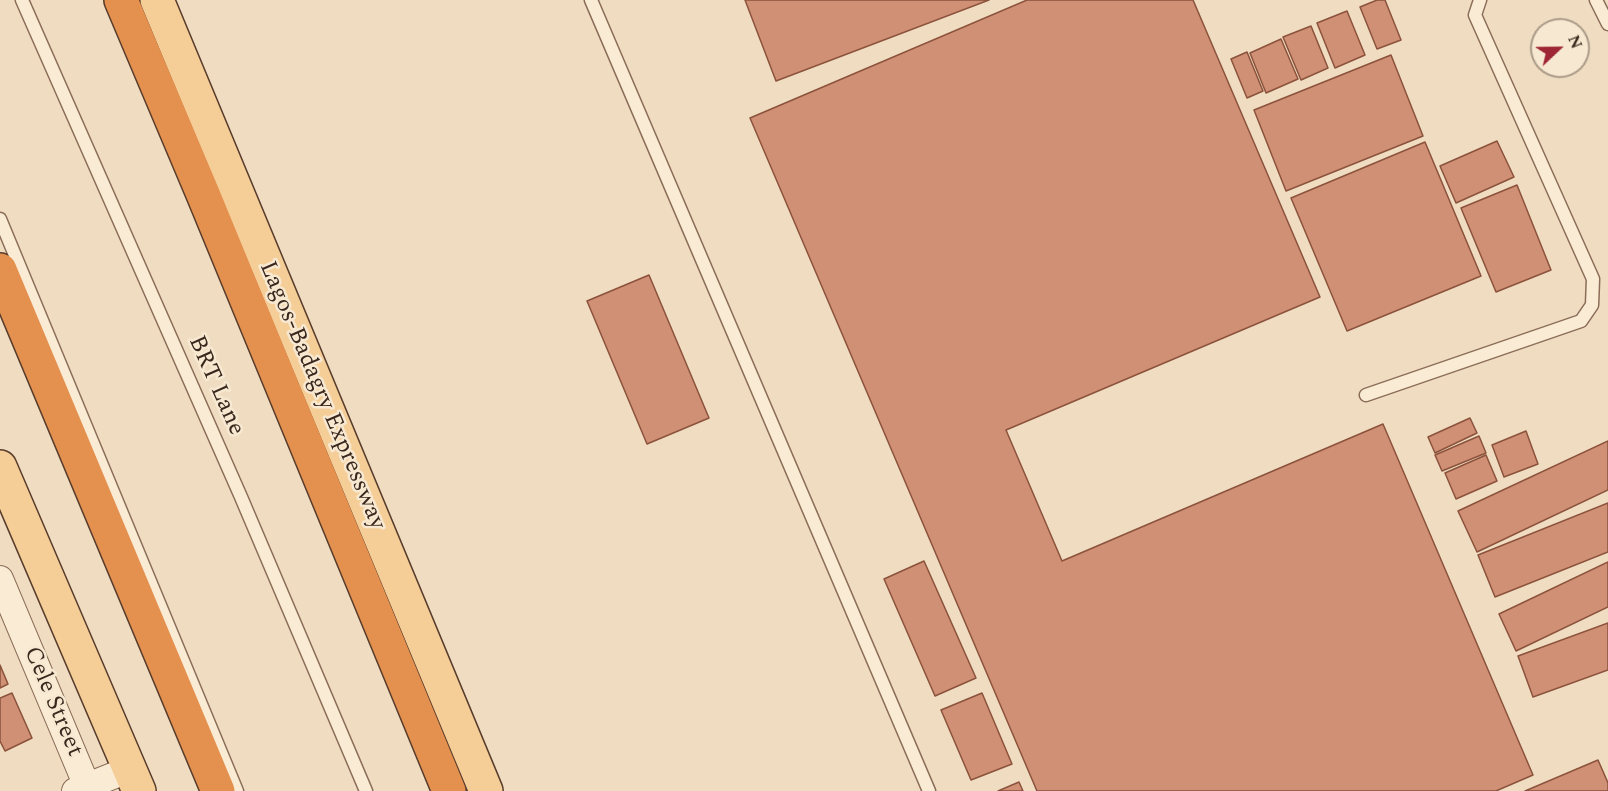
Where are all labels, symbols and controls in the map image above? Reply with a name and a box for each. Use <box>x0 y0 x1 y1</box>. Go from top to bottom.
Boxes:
north arrow <box>1530 18 1590 78</box>
text: N <box>1561 31 1588 53</box>
street label: Lagos-Badagry Expressway <box>251 258 391 534</box>
street label: BRT Lane <box>180 332 250 440</box>
street label: Cele Street <box>16 643 88 761</box>

